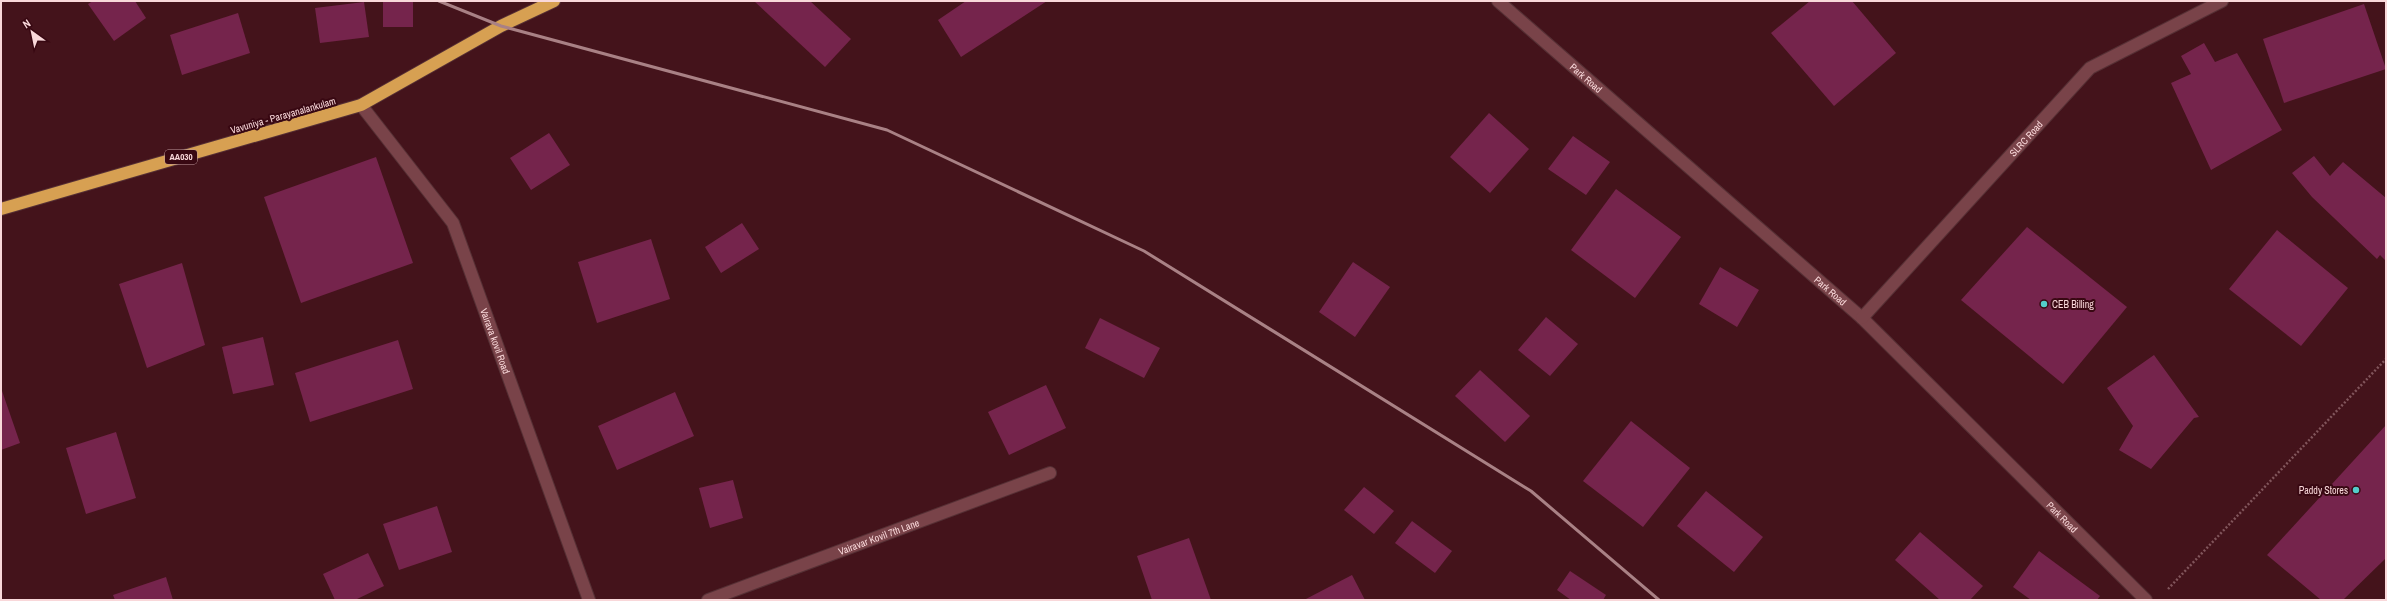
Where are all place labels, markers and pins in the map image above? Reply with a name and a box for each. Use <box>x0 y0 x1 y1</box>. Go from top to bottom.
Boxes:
place label: CEB Billing <box>2052 298 2094 311</box>
marker: CEB Billing <box>2039 299 2049 309</box>
place label: Paddy Stores <box>2299 484 2348 497</box>
marker: Paddy Stores <box>2351 485 2361 495</box>

